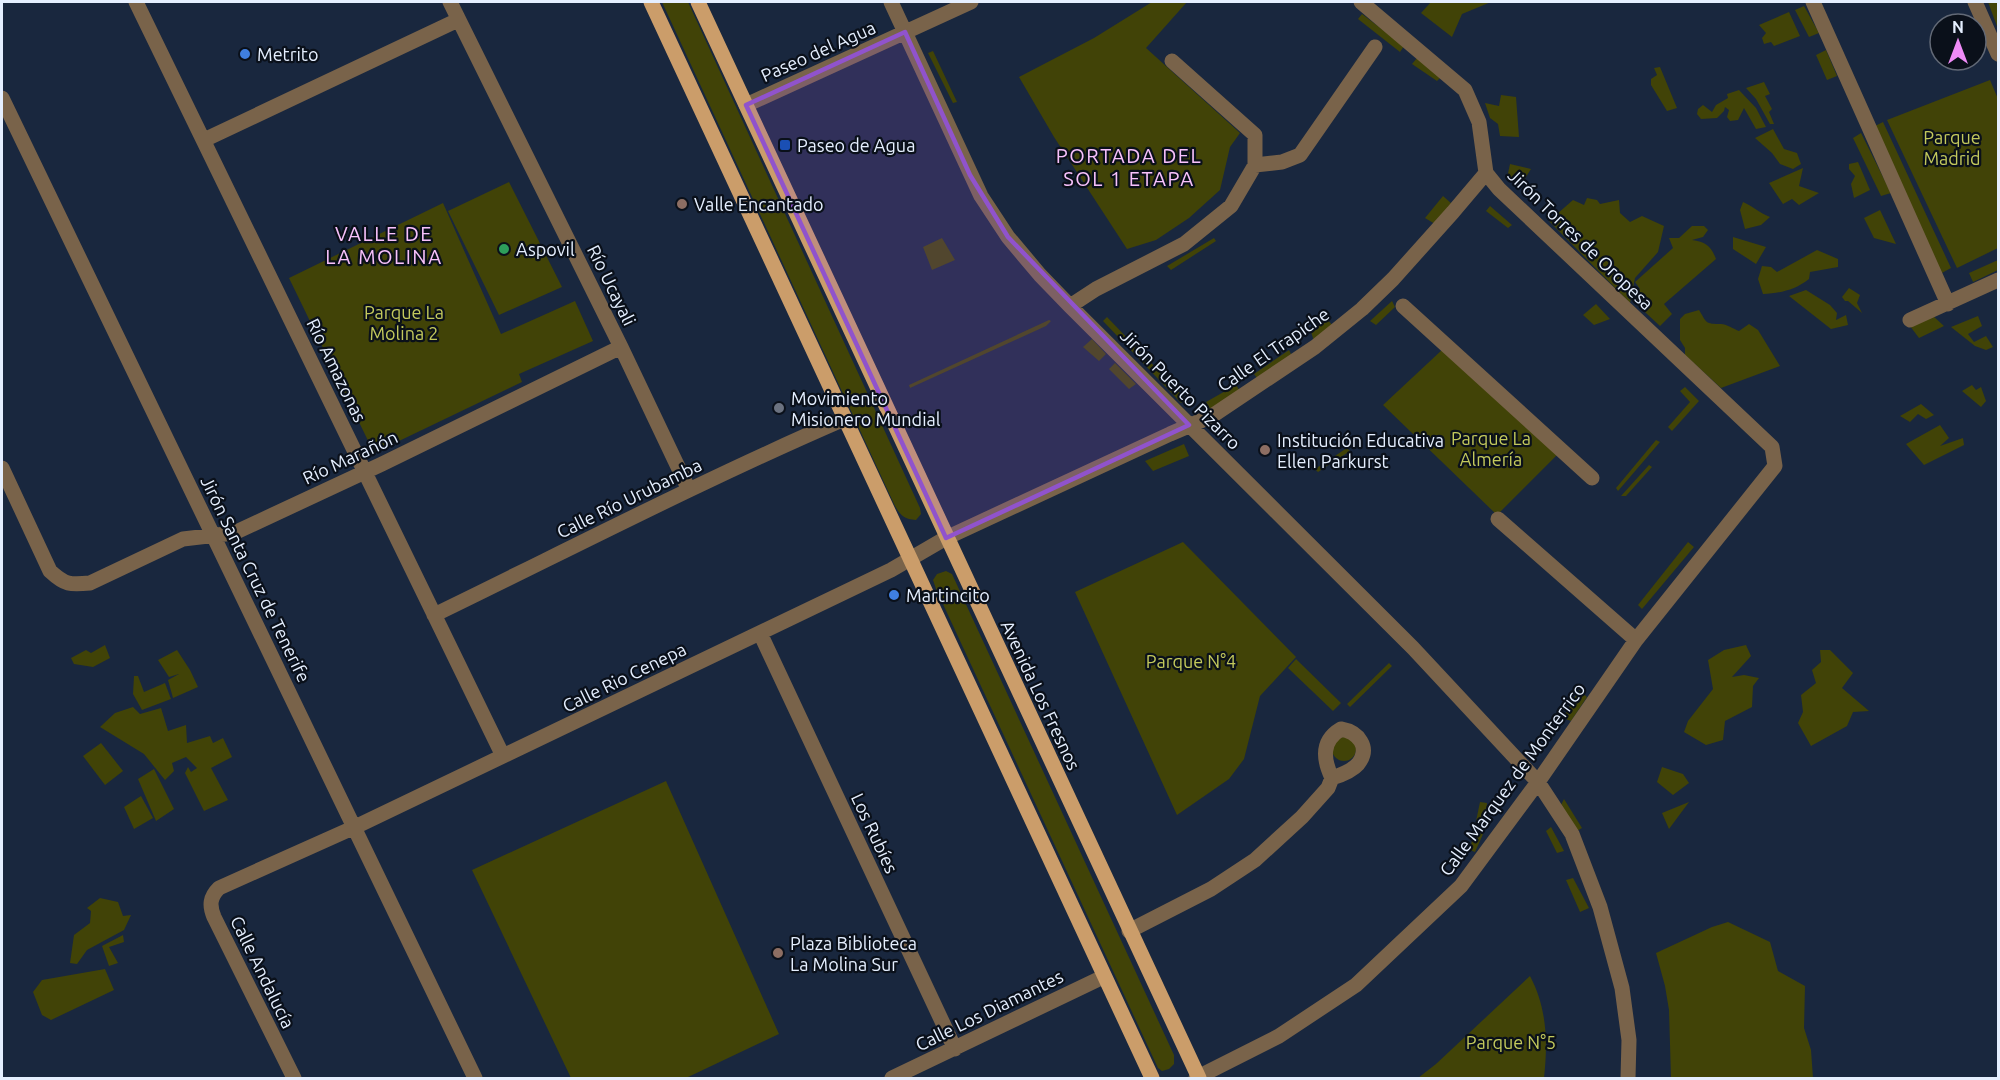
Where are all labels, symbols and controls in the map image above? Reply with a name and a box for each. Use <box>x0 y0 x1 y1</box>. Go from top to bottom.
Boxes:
north arrow <box>1928 12 1988 72</box>
street label: Paseo del Agua <box>758 17 878 85</box>
text: N <box>1952 18 1964 36</box>
place label: Metrito <box>257 44 318 64</box>
marker: Metrito <box>238 47 252 61</box>
park label: Parque Madrid <box>1923 127 1981 168</box>
place label: Paseo de Agua <box>797 135 915 155</box>
marker: Paseo de Agua <box>778 138 792 152</box>
district label: PORTADA DEL SOL 1 ETAPA <box>1056 144 1202 190</box>
street label: Jirón Torres de Oropesa <box>1504 165 1658 313</box>
place label: Valle Encantado <box>694 194 823 214</box>
marker: Valle Encantado <box>675 197 689 211</box>
district label: VALLE DE LA MOLINA <box>325 222 443 268</box>
place label: Aspovil <box>516 239 575 259</box>
street label: Río Ucayali <box>584 241 640 329</box>
marker: Aspovil <box>497 242 511 256</box>
park label: Parque La Molina 2 <box>364 302 444 343</box>
street label: Calle El Trapiche <box>1213 303 1333 395</box>
street label: Río Amazonas <box>303 315 371 425</box>
street label: Jirón Puerto Pizarro <box>1117 325 1245 453</box>
place label: Movimiento Misionero Mundial <box>791 388 941 429</box>
marker: Movimiento Misionero Mundial <box>772 401 786 415</box>
street label: Río Marañón <box>299 426 401 488</box>
park label: Parque La Almería <box>1451 428 1531 469</box>
place label: Institución Educativa Ellen Parkurst <box>1277 430 1444 471</box>
marker: Institución Educativa Ellen Parkurst <box>1258 443 1272 457</box>
street label: Calle Río Urubamba <box>553 454 705 542</box>
street label: Jirón Santa Cruz de Tenerife <box>197 473 315 685</box>
place label: Martincito <box>906 585 990 605</box>
marker: Martincito <box>887 588 901 602</box>
street label: Avenida Los Fresnos <box>998 617 1085 773</box>
street label: Calle Rio Cenepa <box>559 638 689 716</box>
park label: Parque N°4 <box>1146 651 1236 671</box>
street label: Calle Marquez de Monterrico <box>1435 679 1589 879</box>
street label: Los Rubíes <box>848 790 902 876</box>
street label: Calle Andalucía <box>227 913 299 1031</box>
place label: Plaza Biblioteca La Molina Sur <box>790 933 917 974</box>
marker: Plaza Biblioteca La Molina Sur <box>771 946 785 960</box>
street label: Calle Los Diamantes <box>912 966 1066 1054</box>
park label: Parque N°5 <box>1466 1032 1556 1052</box>

